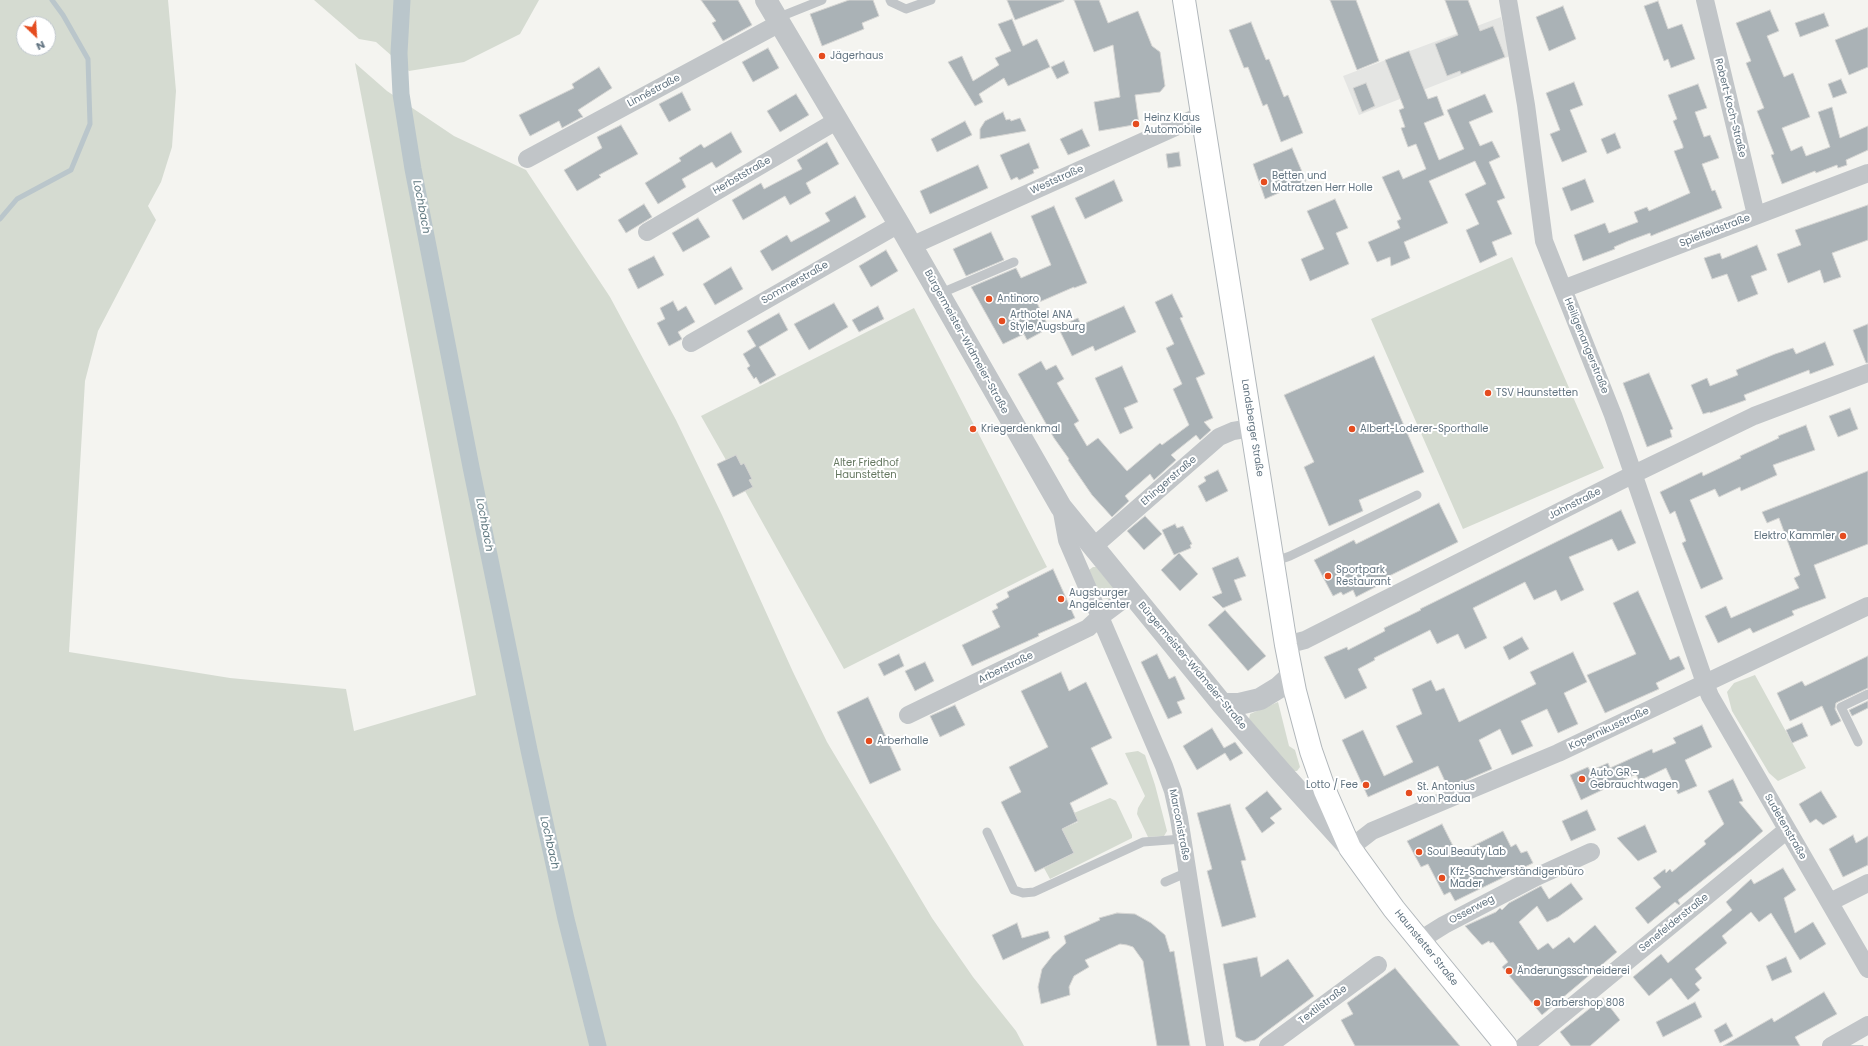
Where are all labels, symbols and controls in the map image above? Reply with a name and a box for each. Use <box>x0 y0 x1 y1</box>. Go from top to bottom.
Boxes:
north arrow <box>16 16 56 56</box>
text: N <box>34 37 48 55</box>
place label: Jägerhaus <box>830 50 884 62</box>
marker: Jägerhaus <box>817 51 827 61</box>
street label: Robert-Koch-Straße <box>1712 57 1748 159</box>
street label: Linnéstraße <box>626 72 682 110</box>
place label: Heinz Klaus Automobile <box>1144 112 1202 136</box>
marker: Heinz Klaus Automobile <box>1131 119 1141 129</box>
street label: Herbststraße <box>711 155 773 197</box>
street label: Weststraße <box>1028 163 1086 197</box>
place label: Betten und Matratzen Herr Holle <box>1272 170 1373 194</box>
marker: Betten und Matratzen Herr Holle <box>1259 177 1269 187</box>
water label: Lochbach <box>409 179 433 235</box>
street label: Spielfeldstraße <box>1678 212 1752 250</box>
street label: Sommerstraße <box>759 259 831 307</box>
street label: Bürgermeister-Widmeier-Straße <box>921 268 1011 416</box>
place label: Antinoro <box>997 293 1039 305</box>
marker: Antinoro <box>984 294 994 304</box>
street label: Heiligenangerstraße <box>1561 296 1611 396</box>
place label: Arthotel ANA Style Augsburg <box>1010 309 1085 332</box>
marker: Arthotel ANA Style Augsburg <box>997 316 1007 326</box>
street label: Landsberger Straße <box>1238 378 1266 478</box>
place label: TSV Haunstetten <box>1496 387 1578 399</box>
marker: TSV Haunstetten <box>1483 388 1493 398</box>
place label: Kriegerdenkmal <box>981 423 1060 435</box>
place label: Albert-Loderer-Sporthalle <box>1360 423 1489 435</box>
marker: Kriegerdenkmal <box>968 424 978 434</box>
marker: Albert-Loderer-Sporthalle <box>1347 424 1357 434</box>
street label: Ehingerstraße <box>1139 454 1199 508</box>
park label: Alter Friedhof Haunstetten <box>833 457 899 480</box>
street label: Jahnstraße <box>1547 486 1603 522</box>
water label: Lochbach <box>472 497 496 553</box>
place label: Elektro Kammler <box>1754 530 1835 542</box>
marker: Elektro Kammler <box>1838 531 1848 541</box>
place label: Sportpark Restaurant <box>1336 564 1391 588</box>
marker: Sportpark Restaurant <box>1323 571 1333 581</box>
place label: Augsburger Angelcenter <box>1069 587 1130 610</box>
marker: Augsburger Angelcenter <box>1056 594 1066 604</box>
street label: Bürgermeister-Widmeier-Straße <box>1135 600 1249 732</box>
street label: Arberstraße <box>977 650 1035 686</box>
street label: Kopernikusstraße <box>1567 705 1651 753</box>
place label: Arberhalle <box>877 735 928 747</box>
marker: Arberhalle <box>864 736 874 746</box>
place label: Auto GR - Gebrauchtwagen <box>1590 767 1678 790</box>
marker: Auto GR - Gebrauchtwagen <box>1577 774 1587 784</box>
place label: Lotto / Fee <box>1306 779 1358 791</box>
marker: Lotto / Fee <box>1361 780 1371 790</box>
place label: St. Antonius von Padua <box>1417 781 1475 804</box>
street label: Marconistraße <box>1166 788 1192 862</box>
marker: St. Antonius von Padua <box>1404 788 1414 798</box>
street label: Sudetenstraße <box>1761 792 1809 862</box>
water label: Lochbach <box>536 815 562 871</box>
place label: Soul Beauty Lab <box>1427 846 1506 858</box>
marker: Soul Beauty Lab <box>1414 847 1424 857</box>
place label: Kfz-Sachverständigenbüro Mader <box>1450 866 1584 890</box>
marker: Kfz-Sachverständigenbüro Mader <box>1437 873 1447 883</box>
street label: Senefelderstraße <box>1637 891 1711 955</box>
street label: Osserweg <box>1447 893 1497 927</box>
street label: Haunstetter Straße <box>1392 908 1460 988</box>
place label: Änderungsschneiderei <box>1517 965 1630 977</box>
marker: Änderungsschneiderei <box>1504 966 1514 976</box>
street label: Textilstraße <box>1297 983 1349 1027</box>
place label: Barbershop 808 <box>1545 997 1625 1009</box>
marker: Barbershop 808 <box>1532 998 1542 1008</box>

